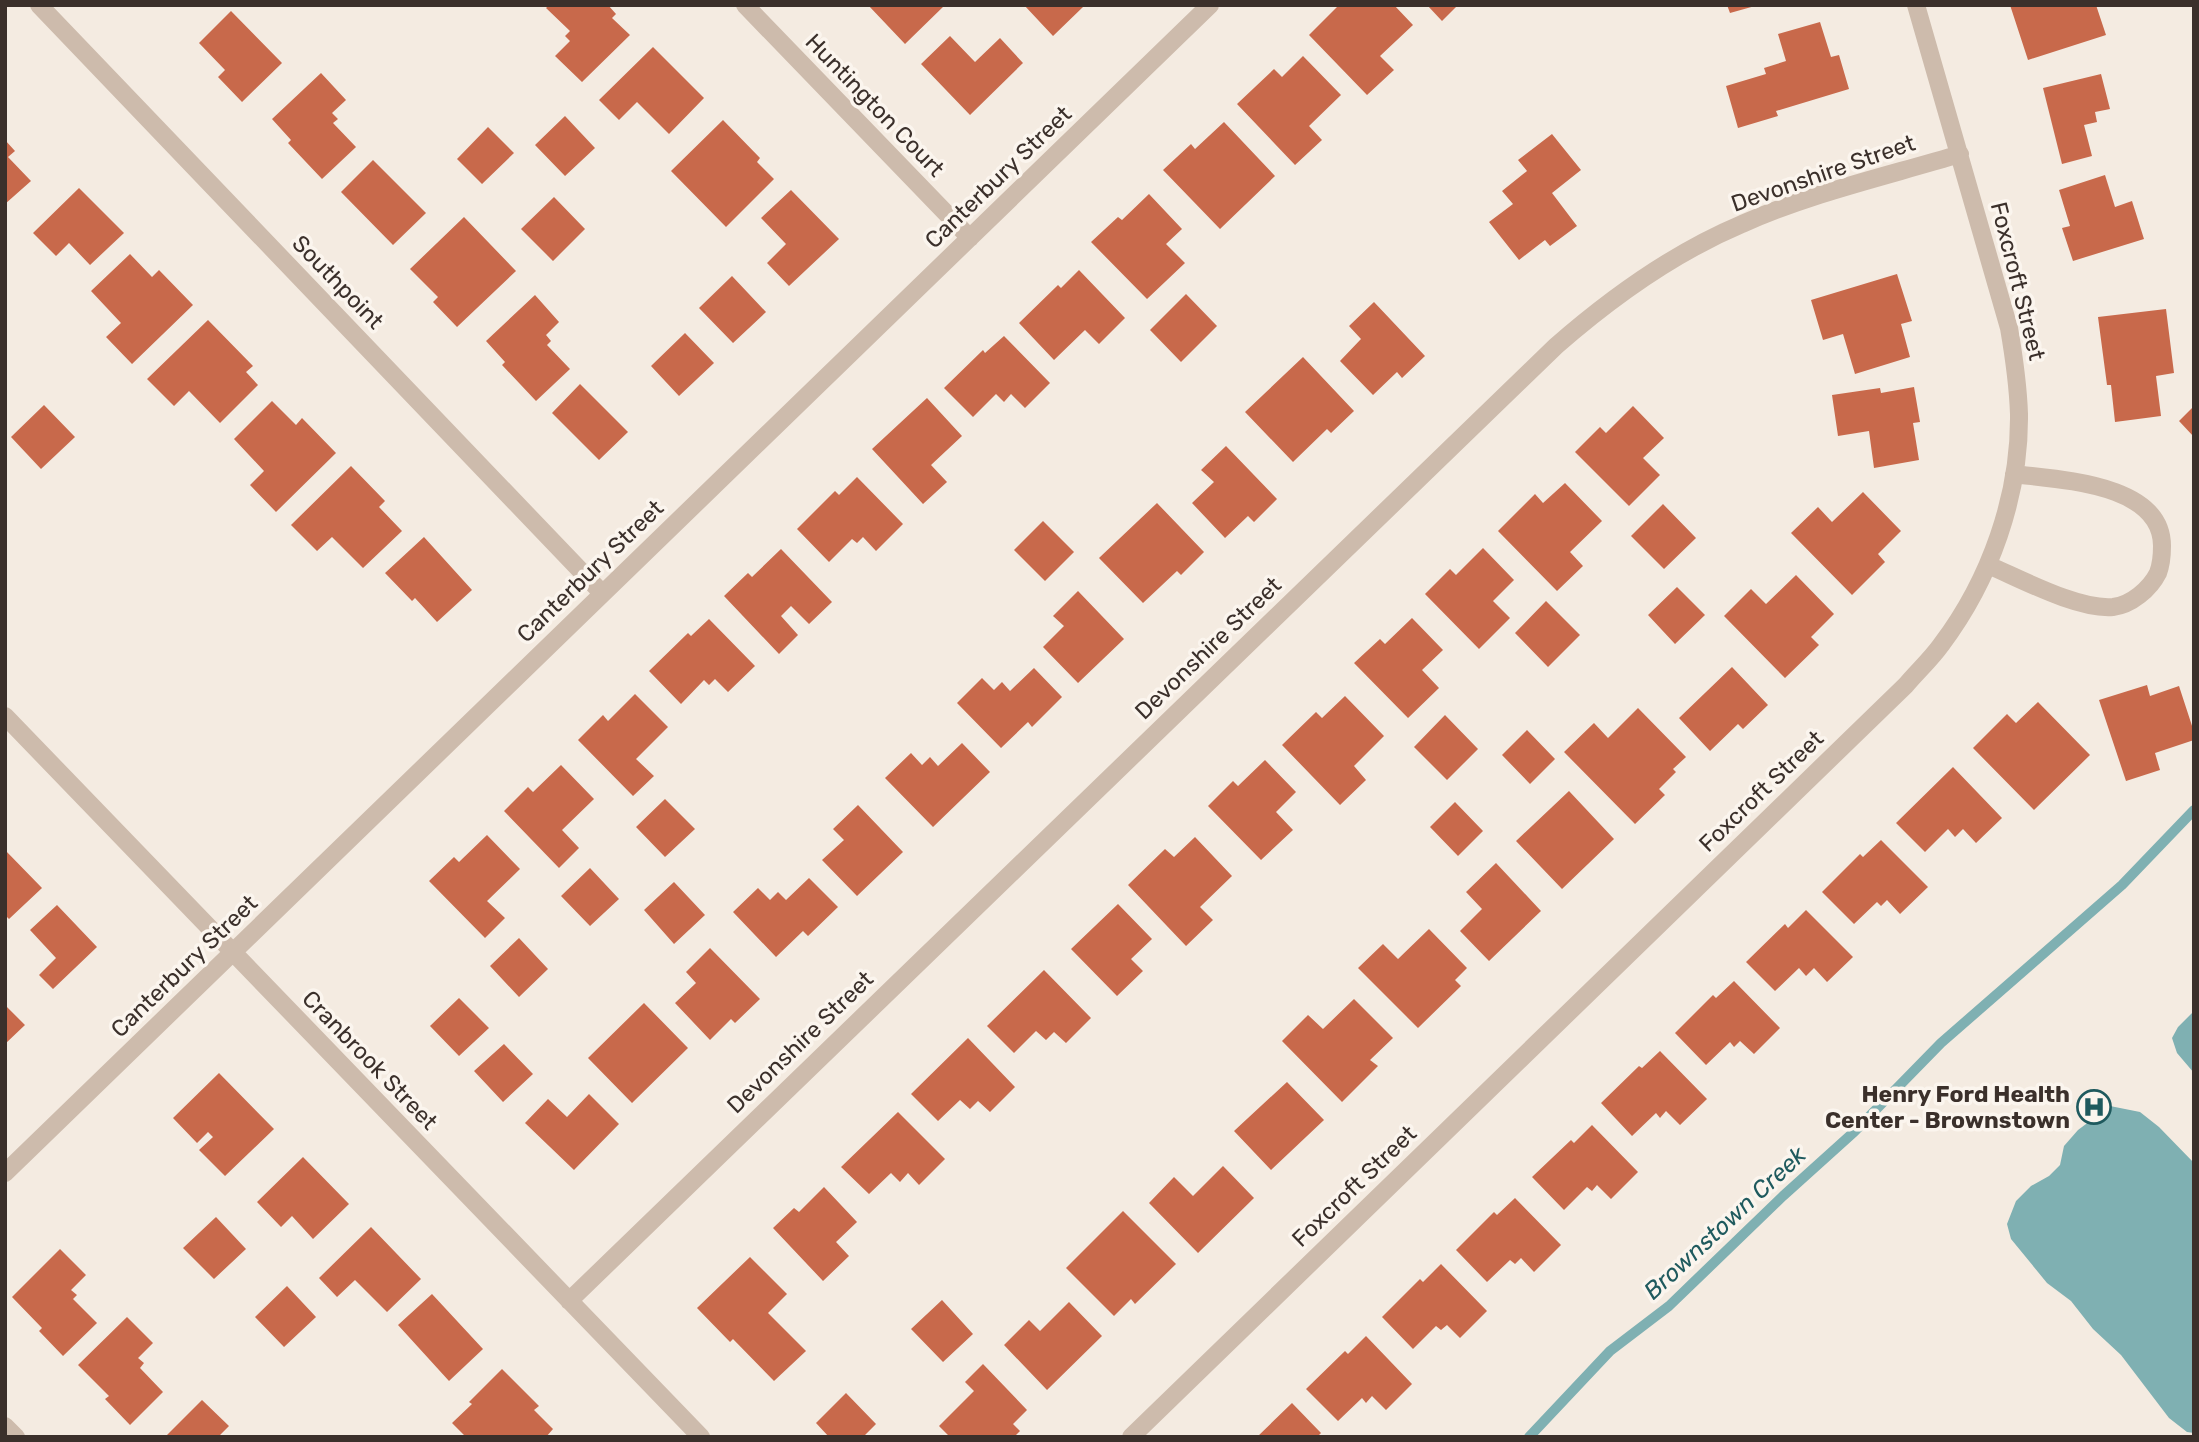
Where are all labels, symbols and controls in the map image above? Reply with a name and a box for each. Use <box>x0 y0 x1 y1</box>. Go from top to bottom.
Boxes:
street label: Huntington Court <box>800 28 950 182</box>
street label: Canterbury Street <box>919 100 1077 254</box>
street label: Devonshire Street <box>1727 128 1919 218</box>
street label: Foxcroft Street <box>1985 199 2051 363</box>
street label: Southpoint <box>286 229 390 335</box>
street label: Canterbury Street <box>511 494 669 648</box>
street label: Devonshire Street <box>1129 571 1287 725</box>
street label: Foxcroft Street <box>1693 725 1829 857</box>
street label: Canterbury Street <box>105 889 263 1043</box>
street label: Devonshire Street <box>721 965 879 1119</box>
street label: Cranbrook Street <box>296 984 444 1136</box>
place label: Henry Ford Health Center - Brownstown <box>1825 1080 2070 1134</box>
hospital icon: Henry Ford Health Center - Brownstown <box>2075 1088 2113 1126</box>
street label: Foxcroft Street <box>1286 1120 1422 1252</box>
water label: Brownstown Creek <box>1638 1140 1812 1305</box>

